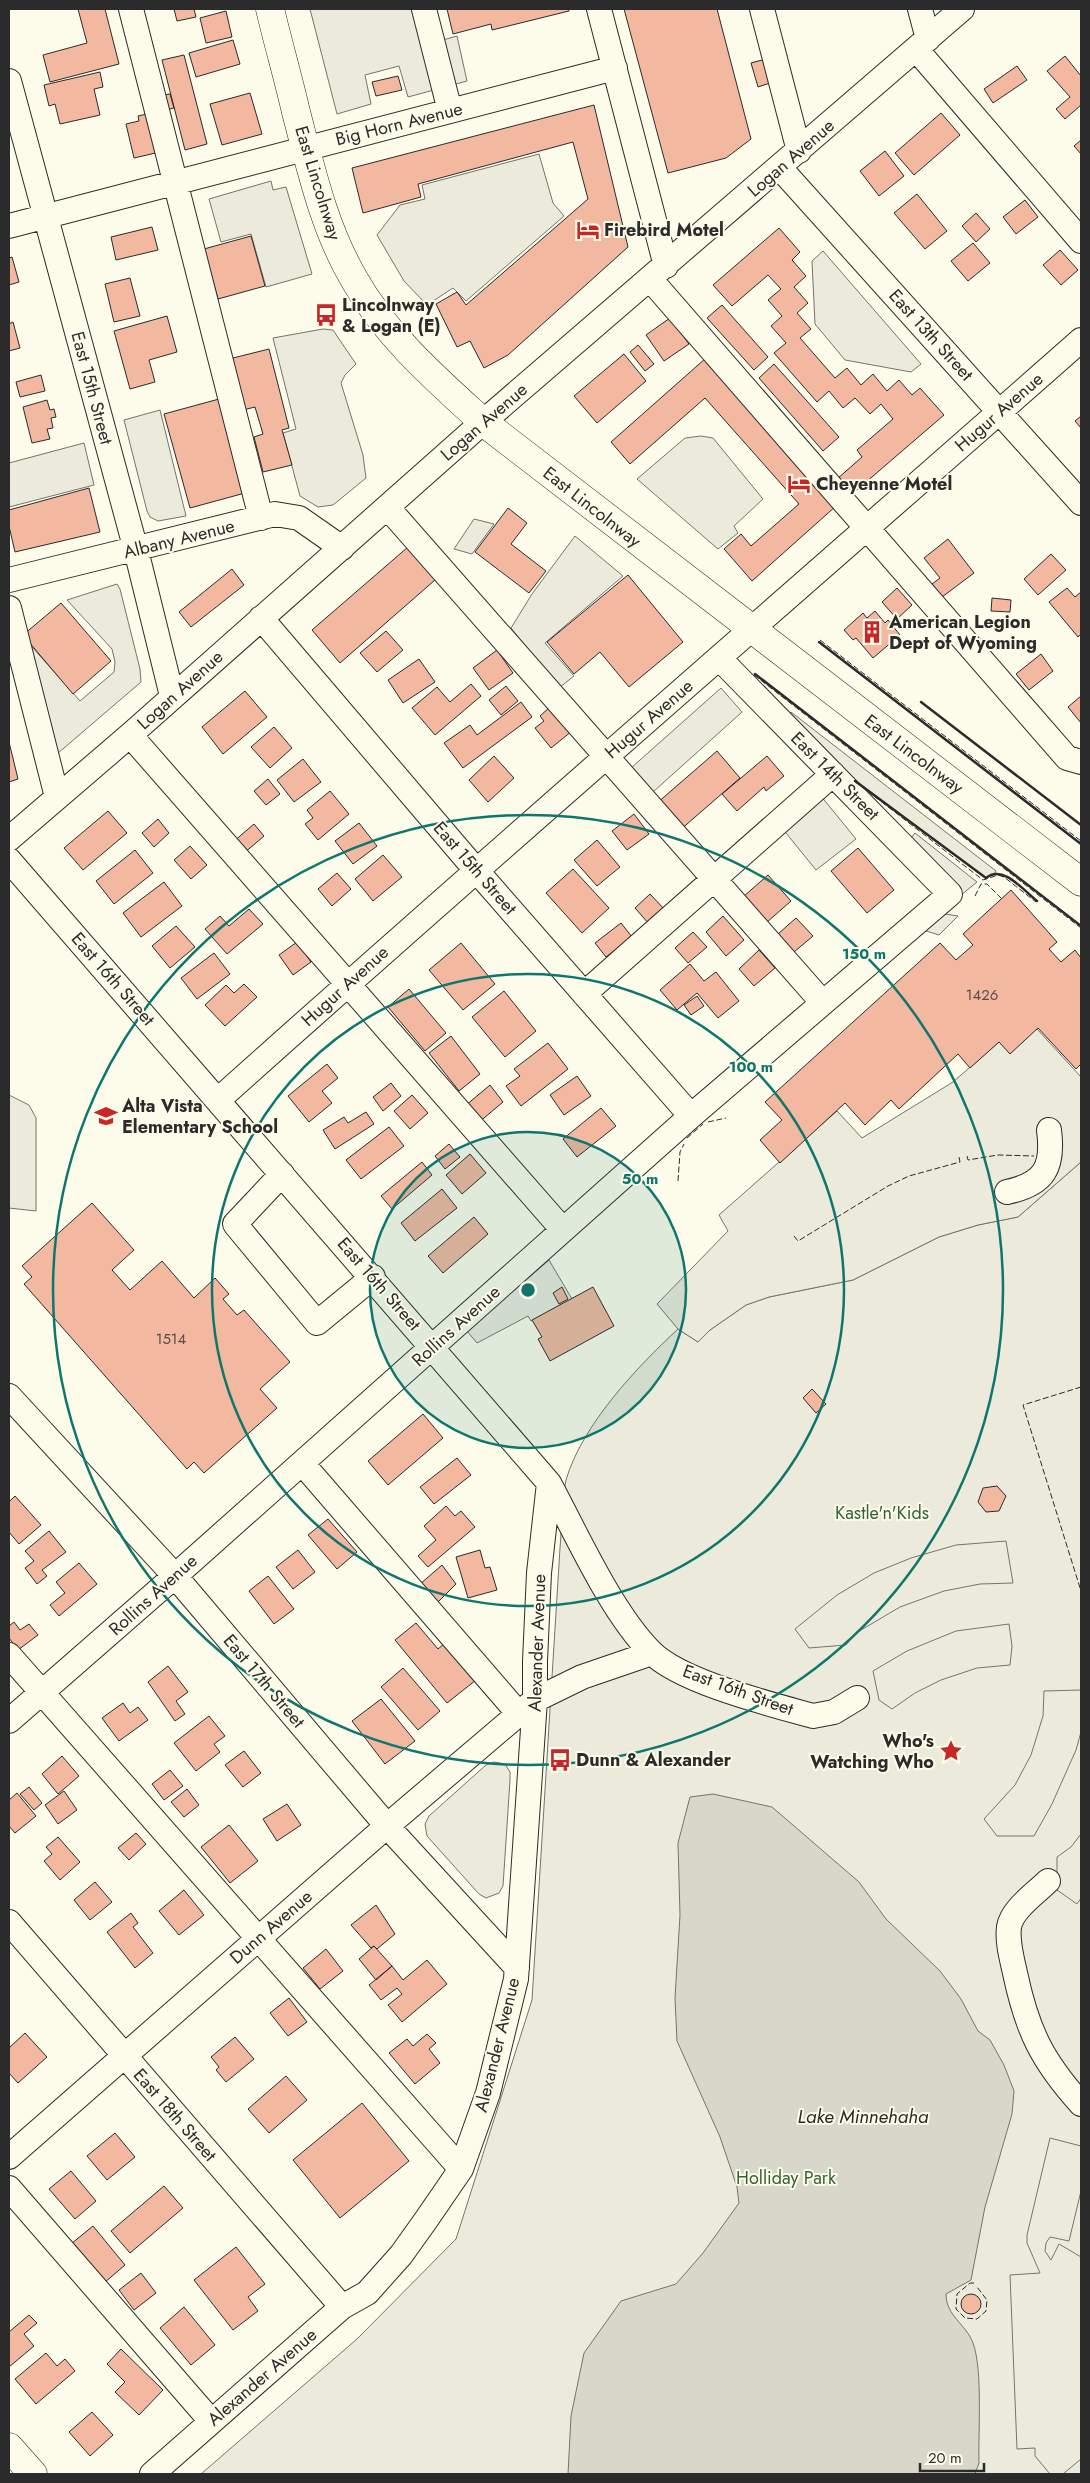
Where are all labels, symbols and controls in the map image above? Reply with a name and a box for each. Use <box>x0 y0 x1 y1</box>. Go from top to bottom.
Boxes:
street label: Big Horn Avenue <box>333 96 465 152</box>
street label: Logan Avenue <box>742 113 840 203</box>
street label: East Lincolnway <box>288 123 348 244</box>
hotel icon: Firebird Motel <box>575 217 601 243</box>
place label: Firebird Motel <box>604 217 724 243</box>
street label: East 13th Street <box>883 283 980 387</box>
place label: Lincolnway & Logan (E) <box>342 292 441 339</box>
bus stop icon: Lincolnway & Logan (E) <box>313 302 339 328</box>
street label: East 15th Street <box>64 329 120 448</box>
street label: Hugur Avenue <box>949 366 1049 458</box>
street label: Logan Avenue <box>435 377 533 467</box>
street label: East Lincolnway <box>537 460 647 554</box>
hotel icon: Cheyenne Motel <box>786 471 812 497</box>
place label: Cheyenne Motel <box>816 471 952 497</box>
street label: Albany Avenue <box>121 513 237 565</box>
place label: American Legion Dept of Wyoming <box>888 609 1037 656</box>
building icon: American Legion Dept of Wyoming <box>859 619 885 645</box>
street label: Logan Avenue <box>131 644 229 736</box>
street label: Hugur Avenue <box>599 673 699 765</box>
street label: East Lincolnway <box>859 708 969 800</box>
street label: East 14th Street <box>785 726 886 827</box>
street label: East 15th Street <box>427 816 523 921</box>
street label: East 16th Street <box>65 927 161 1032</box>
street label: Hugur Avenue <box>296 940 394 1032</box>
text: 150 m <box>842 943 886 965</box>
house number: 1426 <box>966 984 998 1006</box>
text: 100 m <box>729 1056 773 1078</box>
place label: Alta Vista Elementary School <box>121 1093 278 1140</box>
school or university icon: Alta Vista Elementary School <box>93 1103 119 1129</box>
text: 50 m <box>622 1168 658 1190</box>
street label: East 16th Street <box>331 1232 427 1337</box>
street label: Rollins Avenue <box>406 1279 506 1373</box>
centre of rings <box>519 1281 537 1299</box>
house number: 1514 <box>156 1328 187 1350</box>
park label: Kastle'n'Kids <box>835 1500 929 1526</box>
street label: Rollins Avenue <box>103 1548 203 1642</box>
street label: Alexander Avenue <box>522 1574 552 1712</box>
street label: East 17th Street <box>217 1629 311 1734</box>
street label: East 16th Street <box>679 1658 798 1722</box>
place label: Who's Watching Who <box>810 1728 934 1775</box>
place icon: Who's Watching Who <box>938 1738 964 1764</box>
bus stop icon: Dunn & Alexander <box>547 1747 573 1773</box>
place label: Dunn & Alexander <box>576 1747 732 1773</box>
street label: Dunn Avenue <box>224 1884 318 1970</box>
street label: Alexander Avenue <box>468 1975 526 2115</box>
street label: East 18th Street <box>127 2063 223 2168</box>
water label: Lake Minnehaha <box>798 2103 929 2130</box>
park label: Holliday Park <box>736 2165 836 2191</box>
street label: Alexander Avenue <box>201 2322 323 2432</box>
scale bar <box>920 2440 984 2472</box>
text: 20 m <box>928 2447 962 2469</box>

